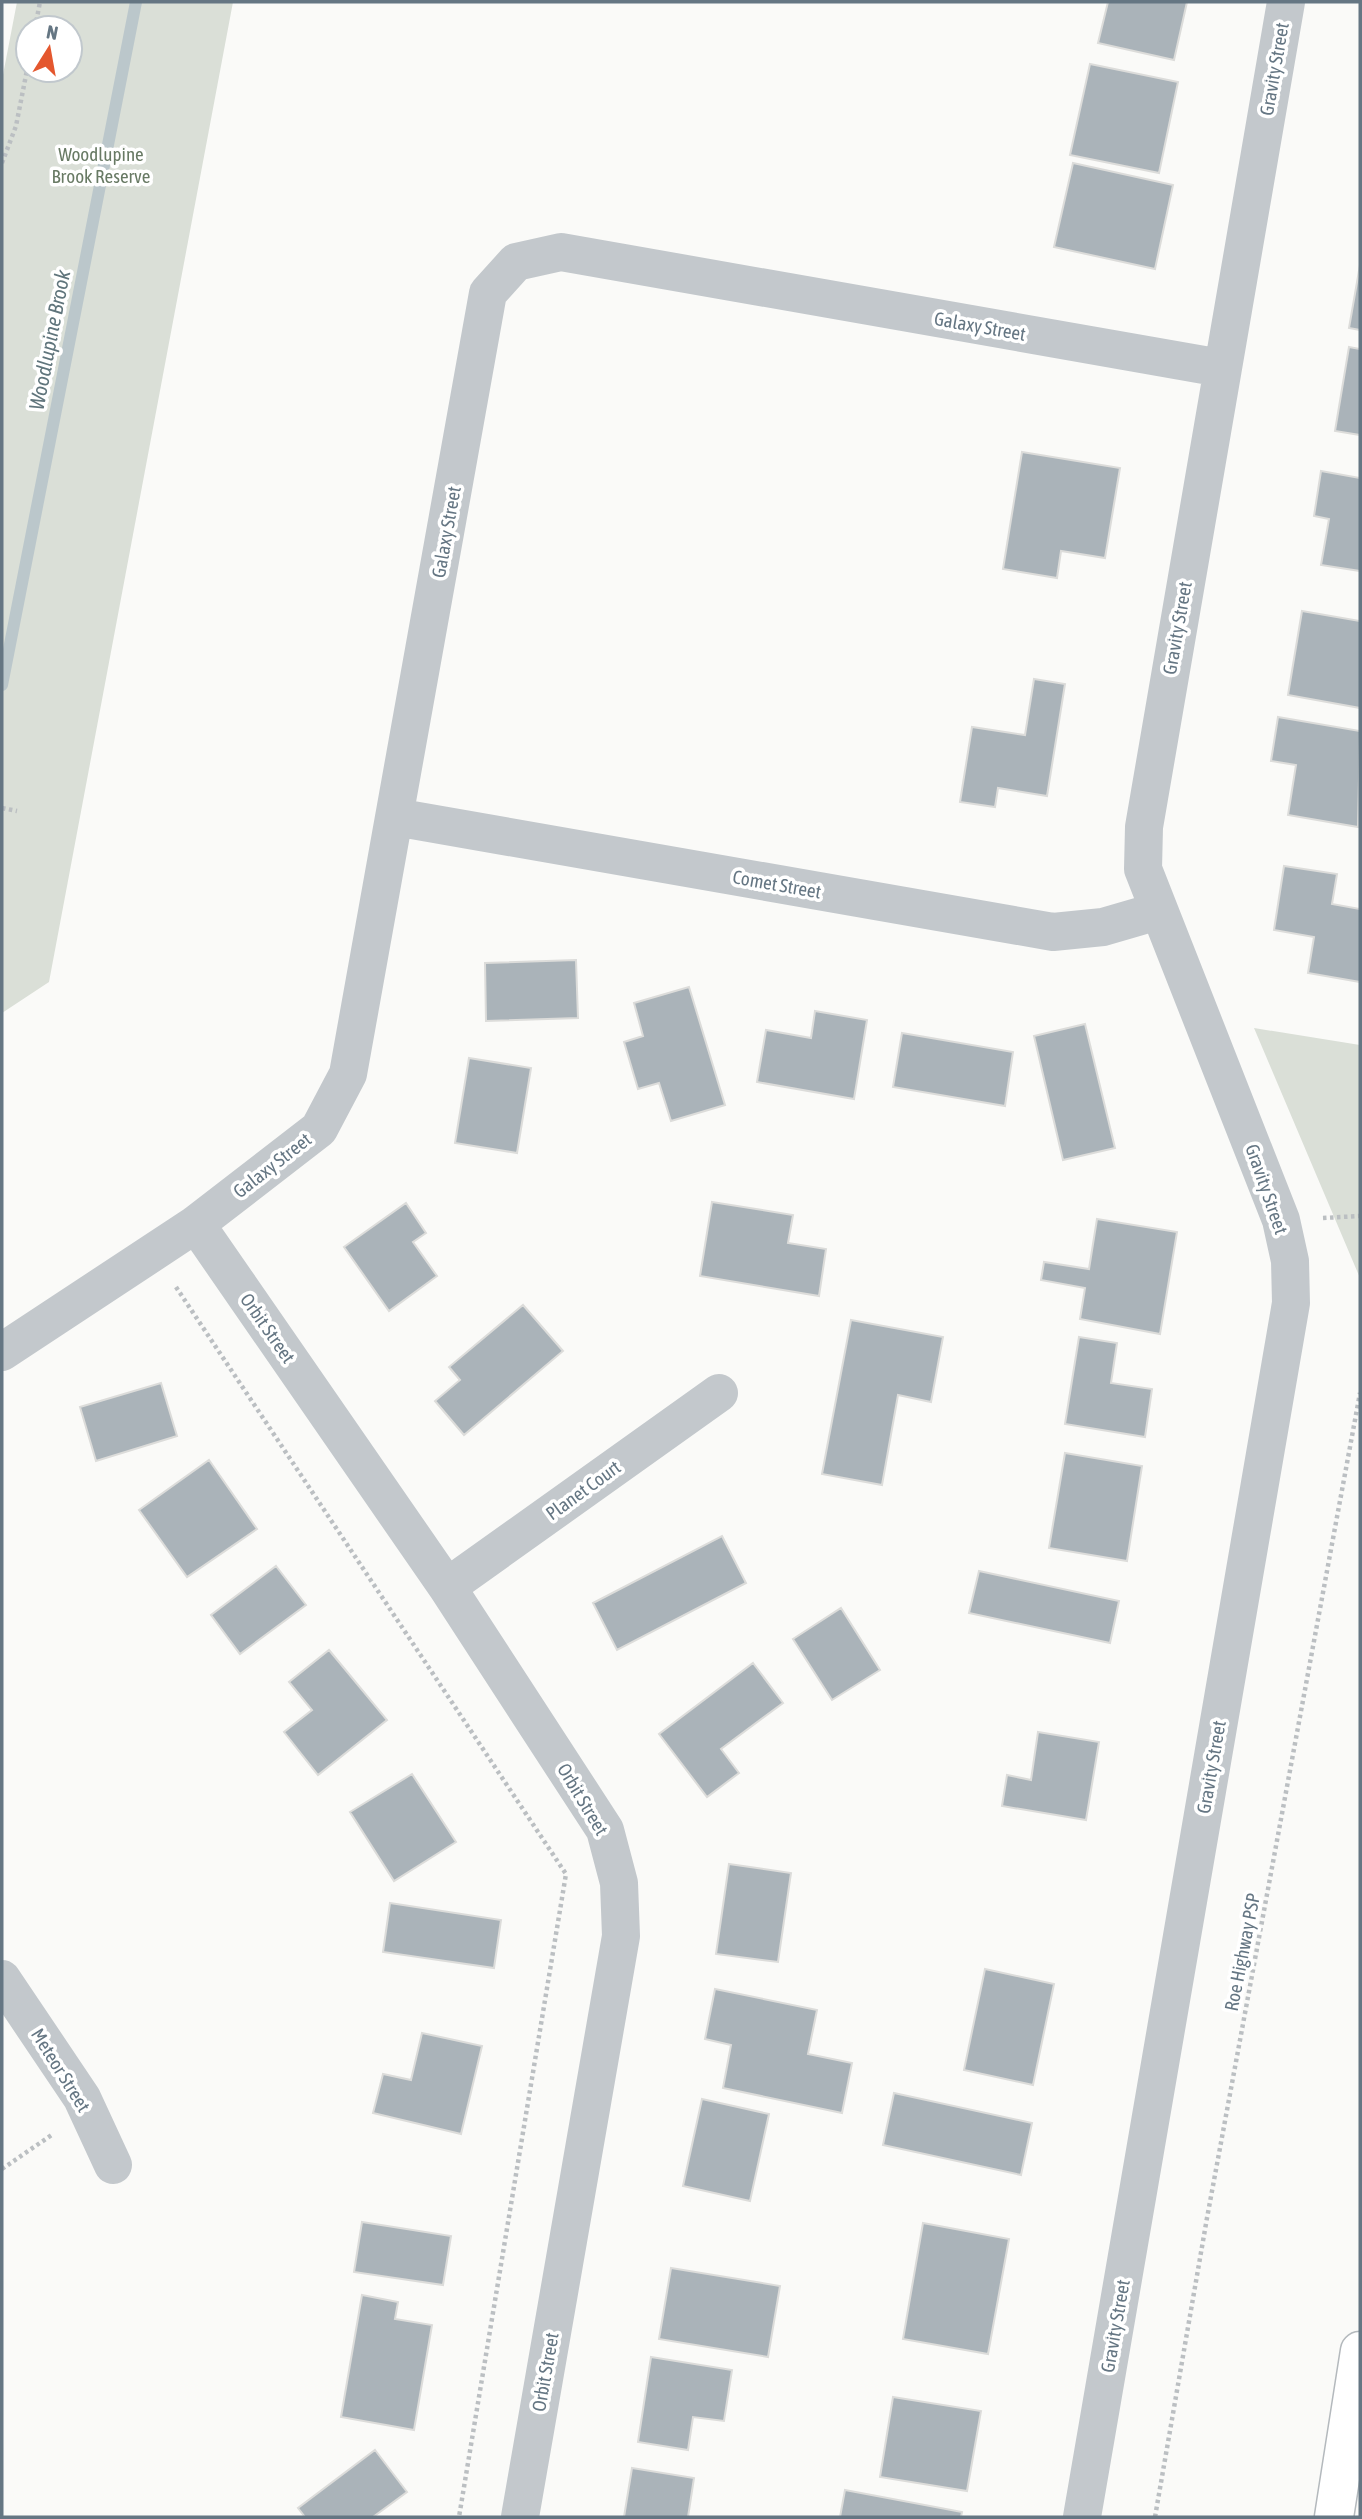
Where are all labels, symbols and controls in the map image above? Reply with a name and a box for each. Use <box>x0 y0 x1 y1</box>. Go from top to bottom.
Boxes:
north arrow <box>14 14 84 84</box>
text: N <box>45 20 60 44</box>
street label: Gravity Street <box>1255 21 1293 117</box>
park label: Woodlupine Brook Reserve <box>52 143 150 187</box>
water label: Woodlupine Brook <box>24 267 74 412</box>
street label: Galaxy Street <box>933 307 1027 345</box>
street label: Galaxy Street <box>427 485 465 579</box>
street label: Gravity Street <box>1158 580 1196 676</box>
street label: Comet Street <box>731 865 823 903</box>
street label: Galaxy Street <box>229 1128 315 1202</box>
street label: Gravity Street <box>1241 1141 1293 1237</box>
street label: Orbit Street <box>236 1289 300 1367</box>
street label: Planet Court <box>541 1456 625 1524</box>
street label: Gravity Street <box>1192 1719 1230 1815</box>
street label: Orbit Street <box>553 1759 613 1839</box>
street label: Roe Highway PSP <box>1220 1891 1264 2013</box>
street label: Meteor Street <box>27 2024 95 2116</box>
street label: Gravity Street <box>1096 2278 1134 2374</box>
street label: Orbit Street <box>527 2331 563 2413</box>

